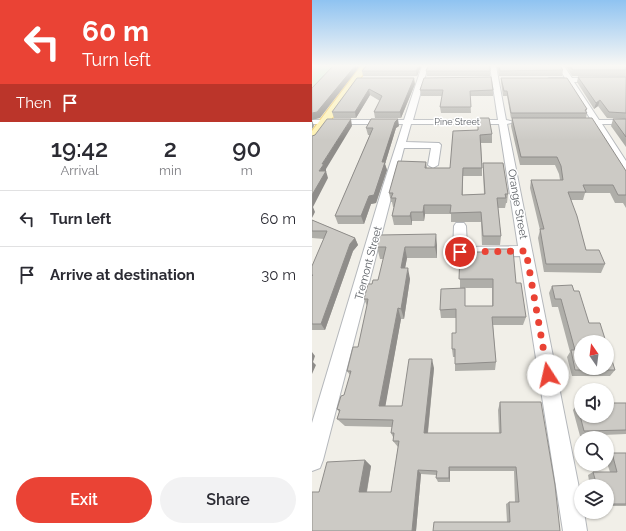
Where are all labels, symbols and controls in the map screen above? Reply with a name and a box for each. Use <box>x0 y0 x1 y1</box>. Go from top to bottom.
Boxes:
text: 60 m <box>82 15 149 48</box>
icon: left <box>16 16 68 68</box>
text: Turn left <box>82 49 151 70</box>
icon: arrive <box>59 92 81 114</box>
text: Then <box>16 94 51 112</box>
street label: Pine Street <box>434 117 480 127</box>
text: 19:42 <box>51 134 108 163</box>
text: 2 <box>164 134 177 163</box>
text: 90 <box>232 134 261 163</box>
text: Arrival <box>60 163 99 178</box>
text: min <box>159 163 181 178</box>
text: m <box>241 163 253 178</box>
street label: Orange Street <box>505 168 530 240</box>
icon: left <box>16 208 38 230</box>
text: Turn left <box>50 210 111 228</box>
text: 60 m <box>260 210 296 228</box>
street label: Tremont Street <box>352 225 385 301</box>
pin <box>443 235 477 269</box>
icon: arrive <box>449 241 471 263</box>
icon: arrive <box>16 264 38 286</box>
text: Arrive at destination <box>50 266 195 284</box>
text: 30 m <box>261 266 296 284</box>
north arrow <box>574 335 614 375</box>
map controls <box>574 335 614 519</box>
position arrow <box>527 354 569 396</box>
button: sound <box>574 383 614 423</box>
button: search <box>574 431 614 471</box>
button: Exit <box>16 477 152 523</box>
button: Share <box>160 477 296 523</box>
button: layers <box>574 479 614 519</box>

